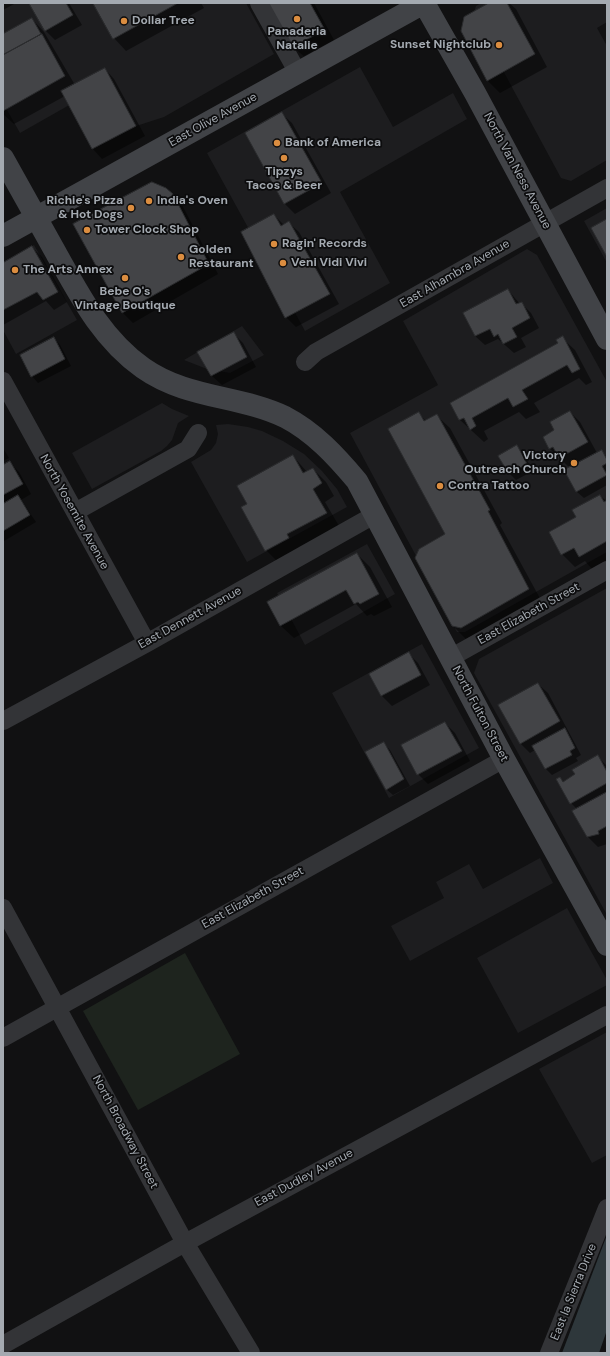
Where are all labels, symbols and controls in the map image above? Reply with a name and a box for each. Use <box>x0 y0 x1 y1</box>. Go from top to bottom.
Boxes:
place label: Dollar Tree <box>132 14 195 28</box>
marker: Panaderia Natalie <box>292 14 302 24</box>
marker: Dollar Tree <box>119 16 129 26</box>
place label: Panaderia Natalie <box>268 25 326 53</box>
place label: Sunset Nightclub <box>390 38 491 52</box>
marker: Sunset Nightclub <box>494 40 504 50</box>
street label: East Olive Avenue <box>166 90 260 150</box>
street label: North Van Ness Avenue <box>480 110 554 232</box>
place label: Bank of America <box>285 136 381 150</box>
marker: Bank of America <box>272 138 282 148</box>
marker: Tipzys Tacos & Beer <box>279 153 289 163</box>
place label: Tipzys Tacos & Beer <box>246 165 322 193</box>
place label: Richie's Pizza & Hot Dogs <box>47 194 123 222</box>
place label: India's Oven <box>157 194 228 208</box>
marker: India's Oven <box>144 196 154 206</box>
marker: Richie's Pizza & Hot Dogs <box>126 203 136 213</box>
place label: Tower Clock Shop <box>95 223 199 237</box>
marker: Tower Clock Shop <box>82 225 92 235</box>
place label: Ragin' Records <box>282 237 367 251</box>
street label: East Alhambra Avenue <box>398 237 512 311</box>
marker: Ragin' Records <box>269 239 279 249</box>
place label: Golden Restaurant <box>189 243 254 271</box>
marker: Golden Restaurant <box>176 252 186 262</box>
place label: Veni Vidi Vivi <box>291 256 367 270</box>
marker: Veni Vidi Vivi <box>278 258 288 268</box>
place label: The Arts Annex <box>23 263 112 277</box>
marker: The Arts Annex <box>10 265 20 275</box>
marker: Bebe O's Vintage Boutique <box>120 273 130 283</box>
place label: Bebe O's Vintage Boutique <box>74 285 176 313</box>
place label: Victory Outreach Church <box>464 449 566 477</box>
street label: North Yosemite Avenue <box>36 452 112 572</box>
marker: Victory Outreach Church <box>569 458 579 468</box>
place label: Contra Tattoo <box>448 479 529 493</box>
marker: Contra Tattoo <box>435 481 445 491</box>
street label: East Elizabeth Street <box>476 580 582 648</box>
street label: East Dennett Avenue <box>136 584 244 652</box>
street label: North Fulton Street <box>449 664 511 764</box>
street label: East Elizabeth Street <box>200 864 306 932</box>
street label: North Broadway Street <box>89 1073 161 1191</box>
street label: East Dudley Avenue <box>252 1146 356 1210</box>
street label: East la Sierra Drive <box>548 1242 600 1342</box>

